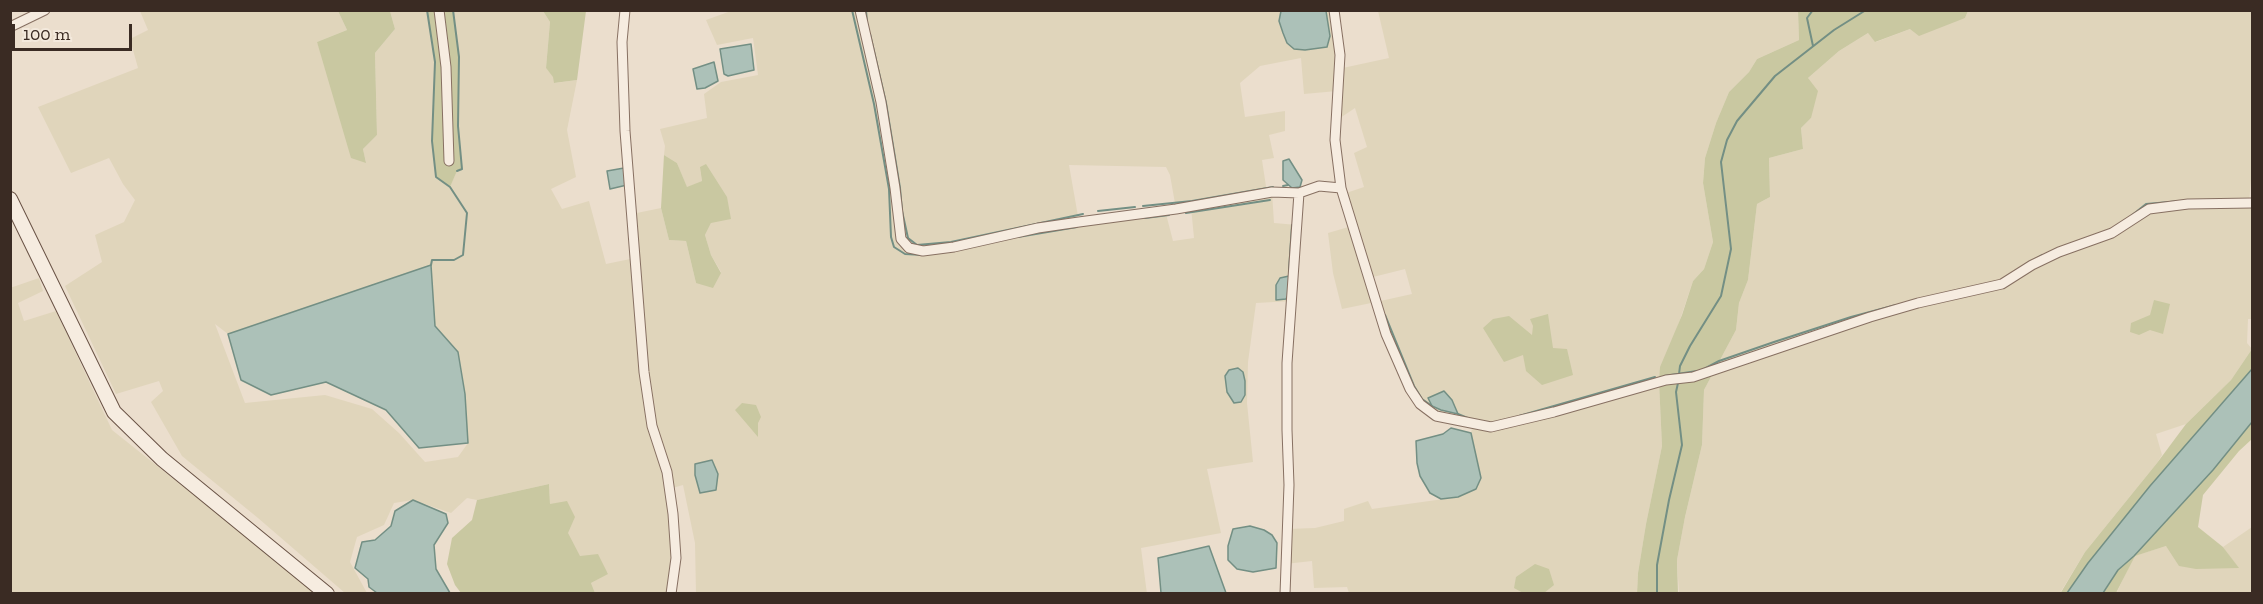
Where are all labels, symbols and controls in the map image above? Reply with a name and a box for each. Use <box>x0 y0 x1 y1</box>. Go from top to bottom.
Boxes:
scale bar <box>15 12 135 50</box>
text: 100 m <box>23 23 70 45</box>

